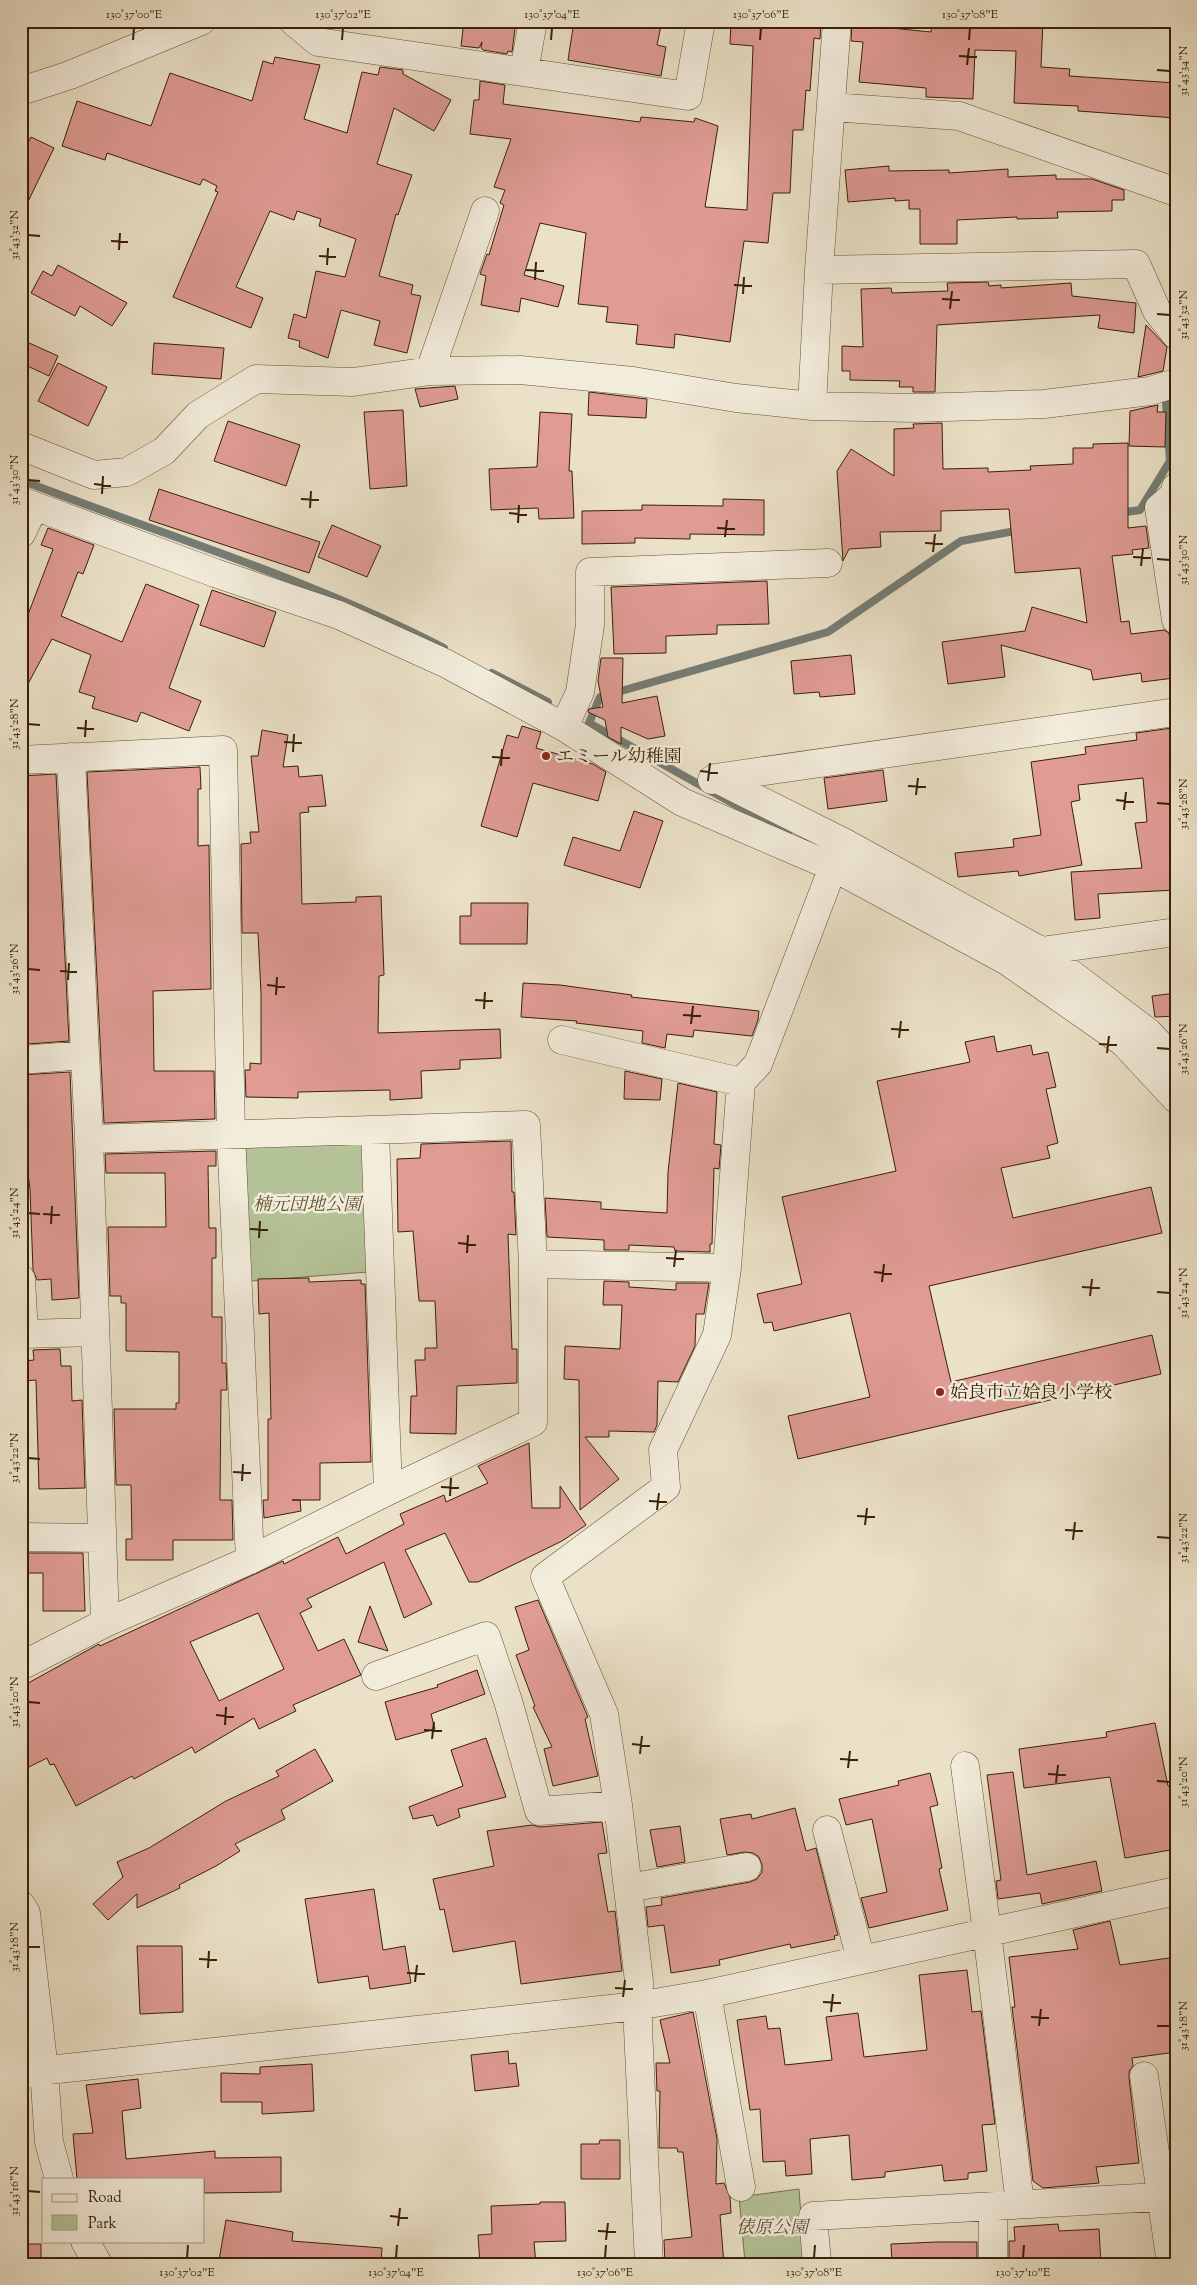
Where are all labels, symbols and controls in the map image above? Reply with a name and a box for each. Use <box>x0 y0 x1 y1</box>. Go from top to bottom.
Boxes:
text: 130°37'00"E <box>106 6 163 24</box>
text: 130°37'02"E <box>315 6 371 24</box>
text: 130°37'04"E <box>524 6 580 24</box>
text: 130°37'06"E <box>733 6 790 24</box>
text: 130°37'08"E <box>942 6 999 24</box>
text: 31°43'34"N <box>1175 45 1193 96</box>
text: 31°43'32"N <box>6 210 24 260</box>
text: 31°43'32"N <box>1175 290 1193 340</box>
text: 31°43'30"N <box>6 454 24 505</box>
text: 31°43'30"N <box>1175 534 1193 585</box>
text: 31°43'28"N <box>6 698 24 750</box>
place label: エミール幼稚園 <box>556 745 682 771</box>
marker: エミール幼稚園 <box>540 750 552 762</box>
text: 31°43'28"N <box>1175 778 1193 830</box>
text: 31°43'26"N <box>6 943 24 995</box>
text: 31°43'26"N <box>1175 1023 1193 1075</box>
text: 31°43'24"N <box>6 1187 24 1239</box>
park label: 楠元団地公園 <box>253 1193 364 1219</box>
text: 31°43'24"N <box>1175 1267 1193 1319</box>
place label: 姶良市立姶良小学校 <box>950 1381 1112 1407</box>
marker: 姶良市立姶良小学校 <box>934 1386 946 1398</box>
text: 31°43'22"N <box>6 1432 24 1483</box>
text: 31°43'22"N <box>1175 1512 1193 1563</box>
text: 31°43'20"N <box>6 1676 24 1728</box>
text: 31°43'20"N <box>1175 1756 1193 1808</box>
text: 31°43'18"N <box>6 1922 24 1972</box>
text: 31°43'18"N <box>1175 2001 1193 2051</box>
text: 31°43'16"N <box>6 2166 24 2216</box>
legend <box>42 2178 205 2242</box>
text: Road <box>88 2188 122 2209</box>
text: Park <box>88 2214 117 2235</box>
park label: 俵原公園 <box>736 2216 811 2242</box>
text: 130°37'02"E <box>159 2264 215 2282</box>
text: 130°37'04"E <box>368 2264 424 2282</box>
text: 130°37'06"E <box>577 2264 634 2282</box>
text: 130°37'08"E <box>786 2264 843 2282</box>
text: 130°37'10"E <box>996 2264 1051 2282</box>

